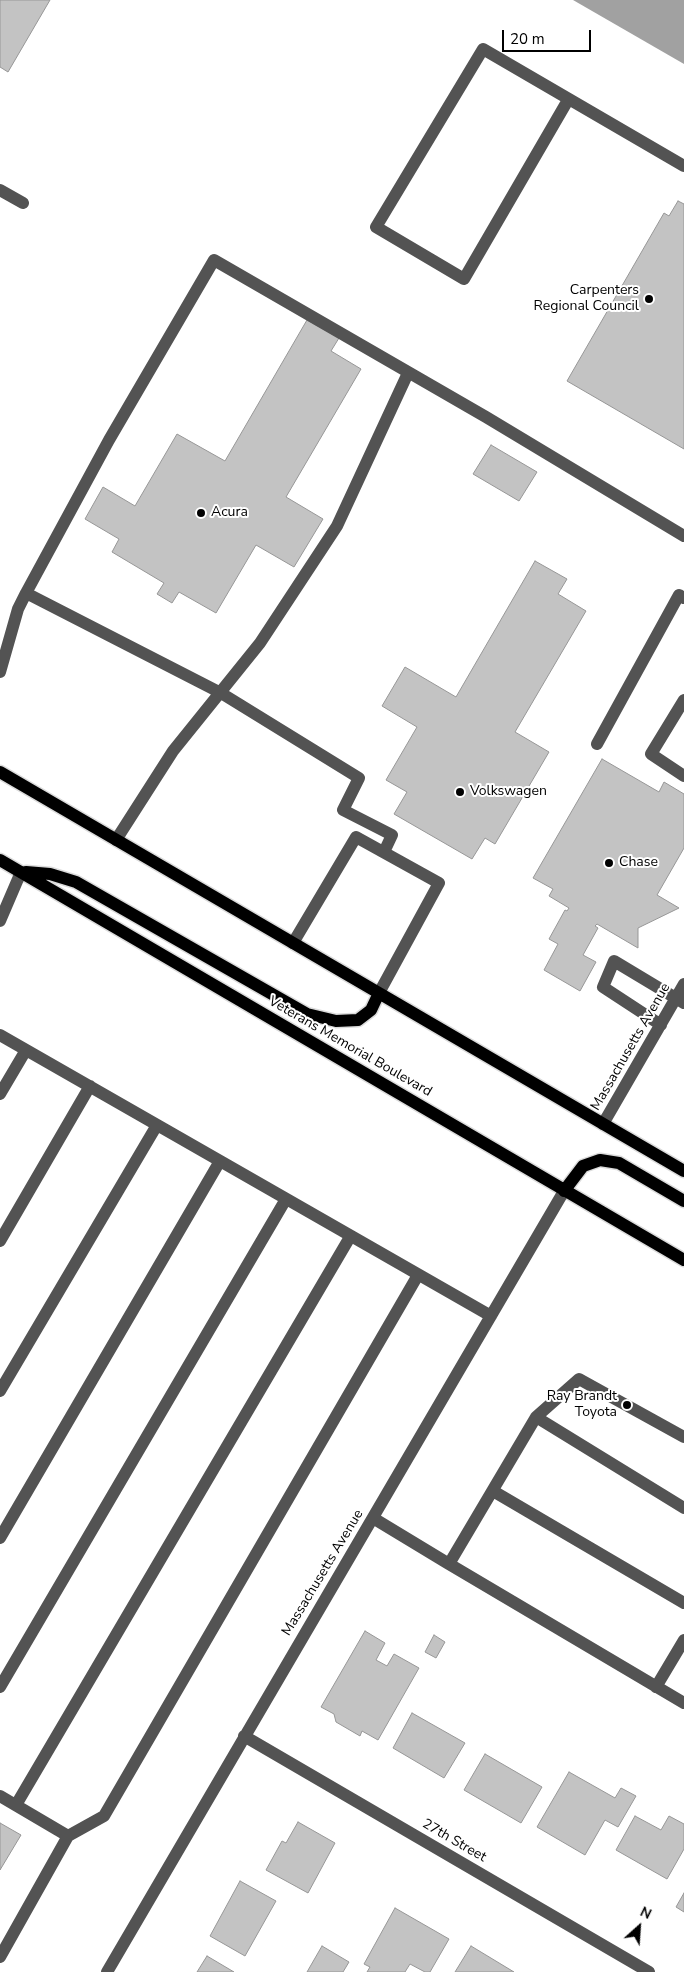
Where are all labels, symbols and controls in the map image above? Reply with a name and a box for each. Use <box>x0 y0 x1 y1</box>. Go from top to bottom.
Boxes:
scale bar <box>504 20 593 52</box>
text: 20 m <box>510 29 545 49</box>
place label: Carpenters Regional Council <box>534 283 639 316</box>
marker: Carpenters Regional Council <box>643 293 655 305</box>
place label: Acura <box>211 505 248 521</box>
marker: Acura <box>195 507 207 519</box>
place label: Volkswagen <box>470 784 547 800</box>
marker: Volkswagen <box>454 786 466 798</box>
place label: Chase <box>619 855 658 871</box>
marker: Chase <box>603 857 615 869</box>
street label: Massachusetts Avenue <box>588 980 674 1114</box>
street label: Veterans Memorial Boulevard <box>265 993 435 1101</box>
place label: Ray Brandt Toyota <box>547 1389 617 1421</box>
marker: Ray Brandt Toyota <box>621 1399 633 1411</box>
street label: Massachusetts Avenue <box>279 1507 367 1639</box>
street label: 27th Street <box>419 1816 489 1866</box>
north arrow <box>614 1902 664 1952</box>
text: N <box>637 1902 655 1924</box>

